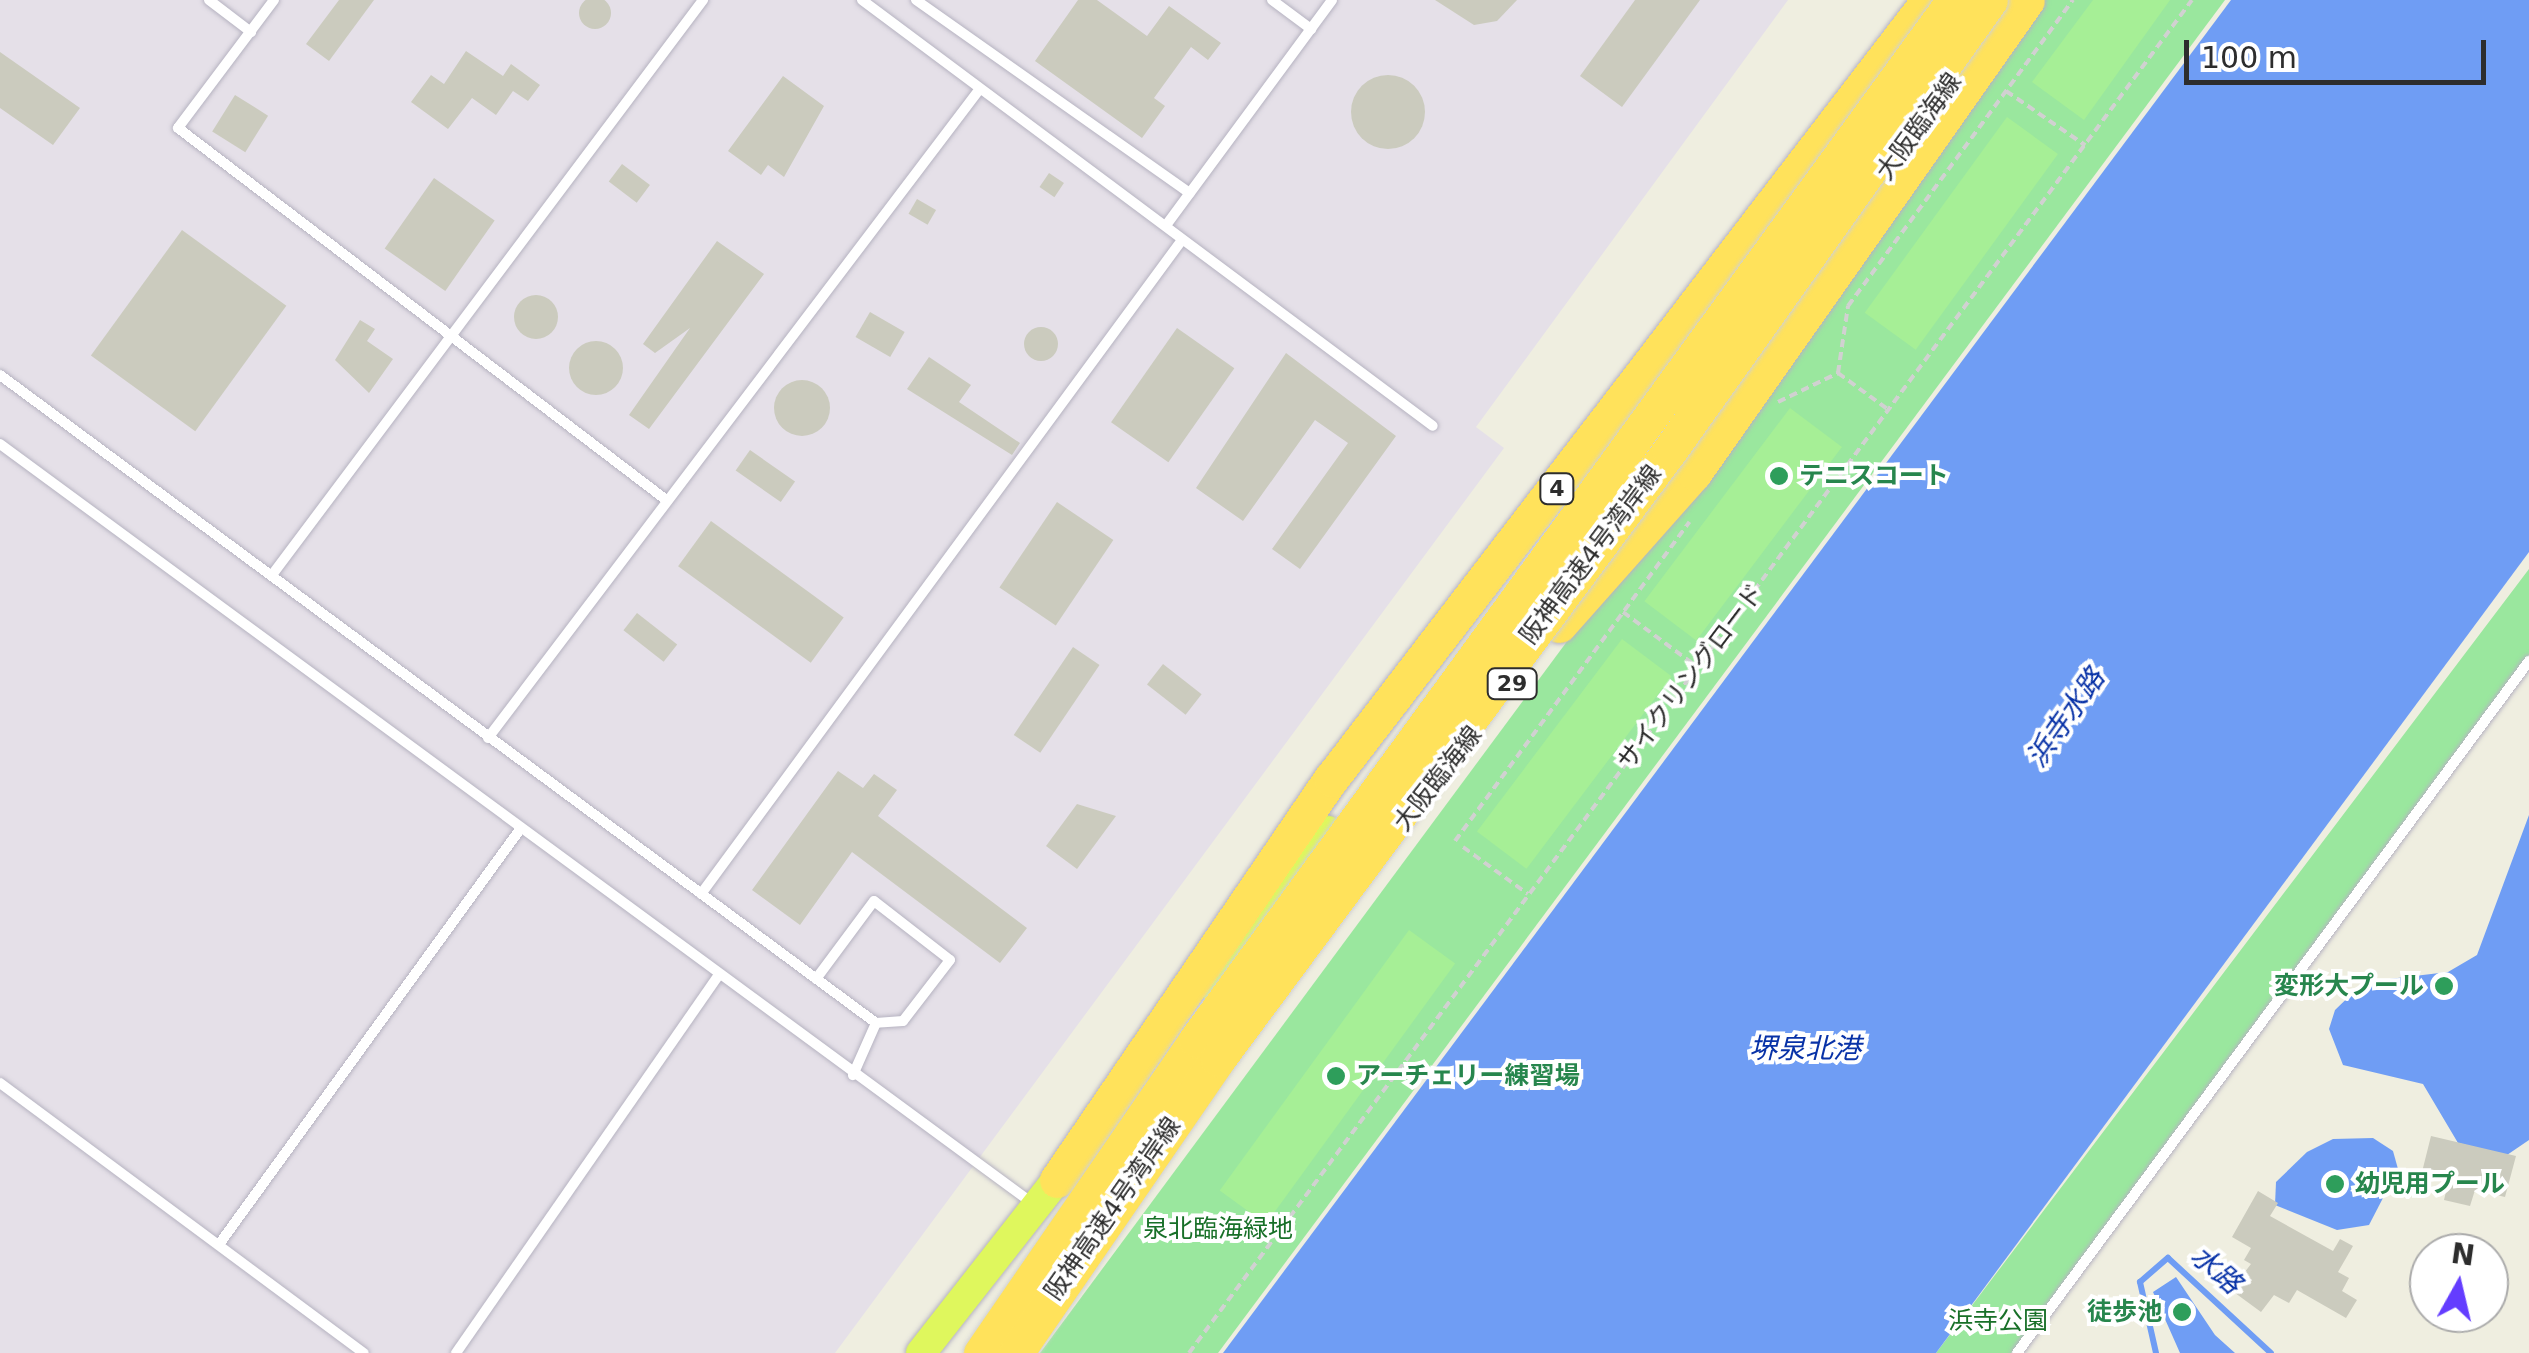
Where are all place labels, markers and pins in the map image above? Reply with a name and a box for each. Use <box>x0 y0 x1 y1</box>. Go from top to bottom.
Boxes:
place label: テニスコート <box>1799 461 1949 491</box>
marker: テニスコート <box>1768 465 1790 487</box>
place label: 変形大プール <box>2274 971 2424 1001</box>
marker: 変形大プール <box>2433 975 2455 997</box>
place label: アーチェリー練習場 <box>1356 1061 1579 1091</box>
marker: アーチェリー練習場 <box>1325 1065 1347 1087</box>
place label: 幼児用プール <box>2355 1169 2505 1199</box>
marker: 幼児用プール <box>2324 1173 2346 1195</box>
place label: 徒歩池 <box>2087 1297 2162 1327</box>
marker: 徒歩池 <box>2171 1301 2193 1323</box>

